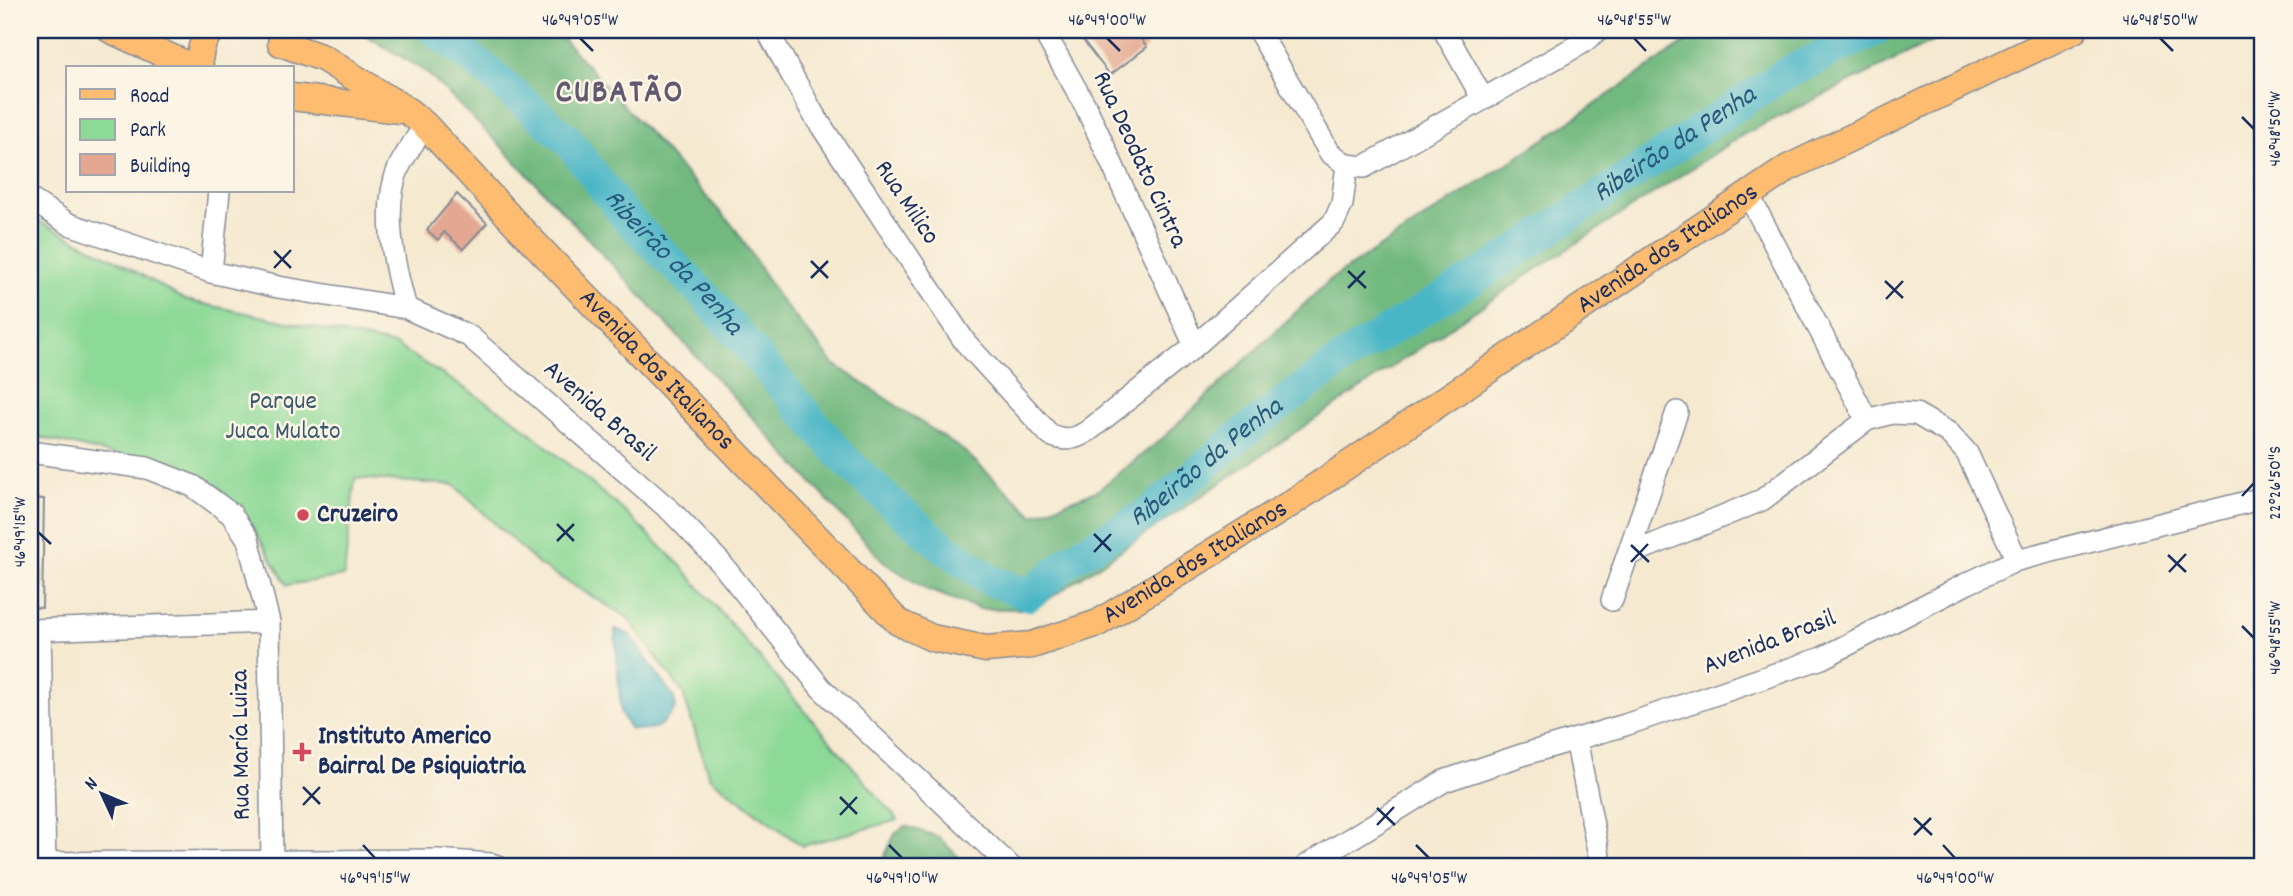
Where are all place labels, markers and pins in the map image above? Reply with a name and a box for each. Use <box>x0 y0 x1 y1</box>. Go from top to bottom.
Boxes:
place label: Cruzeiro <box>317 497 398 534</box>
marker: Cruzeiro <box>295 507 311 523</box>
place label: Instituto Americo Bairral De Psiquiatria <box>318 719 526 786</box>
marker: Instituto Americo Bairral De Psiquiatria <box>292 742 312 762</box>

